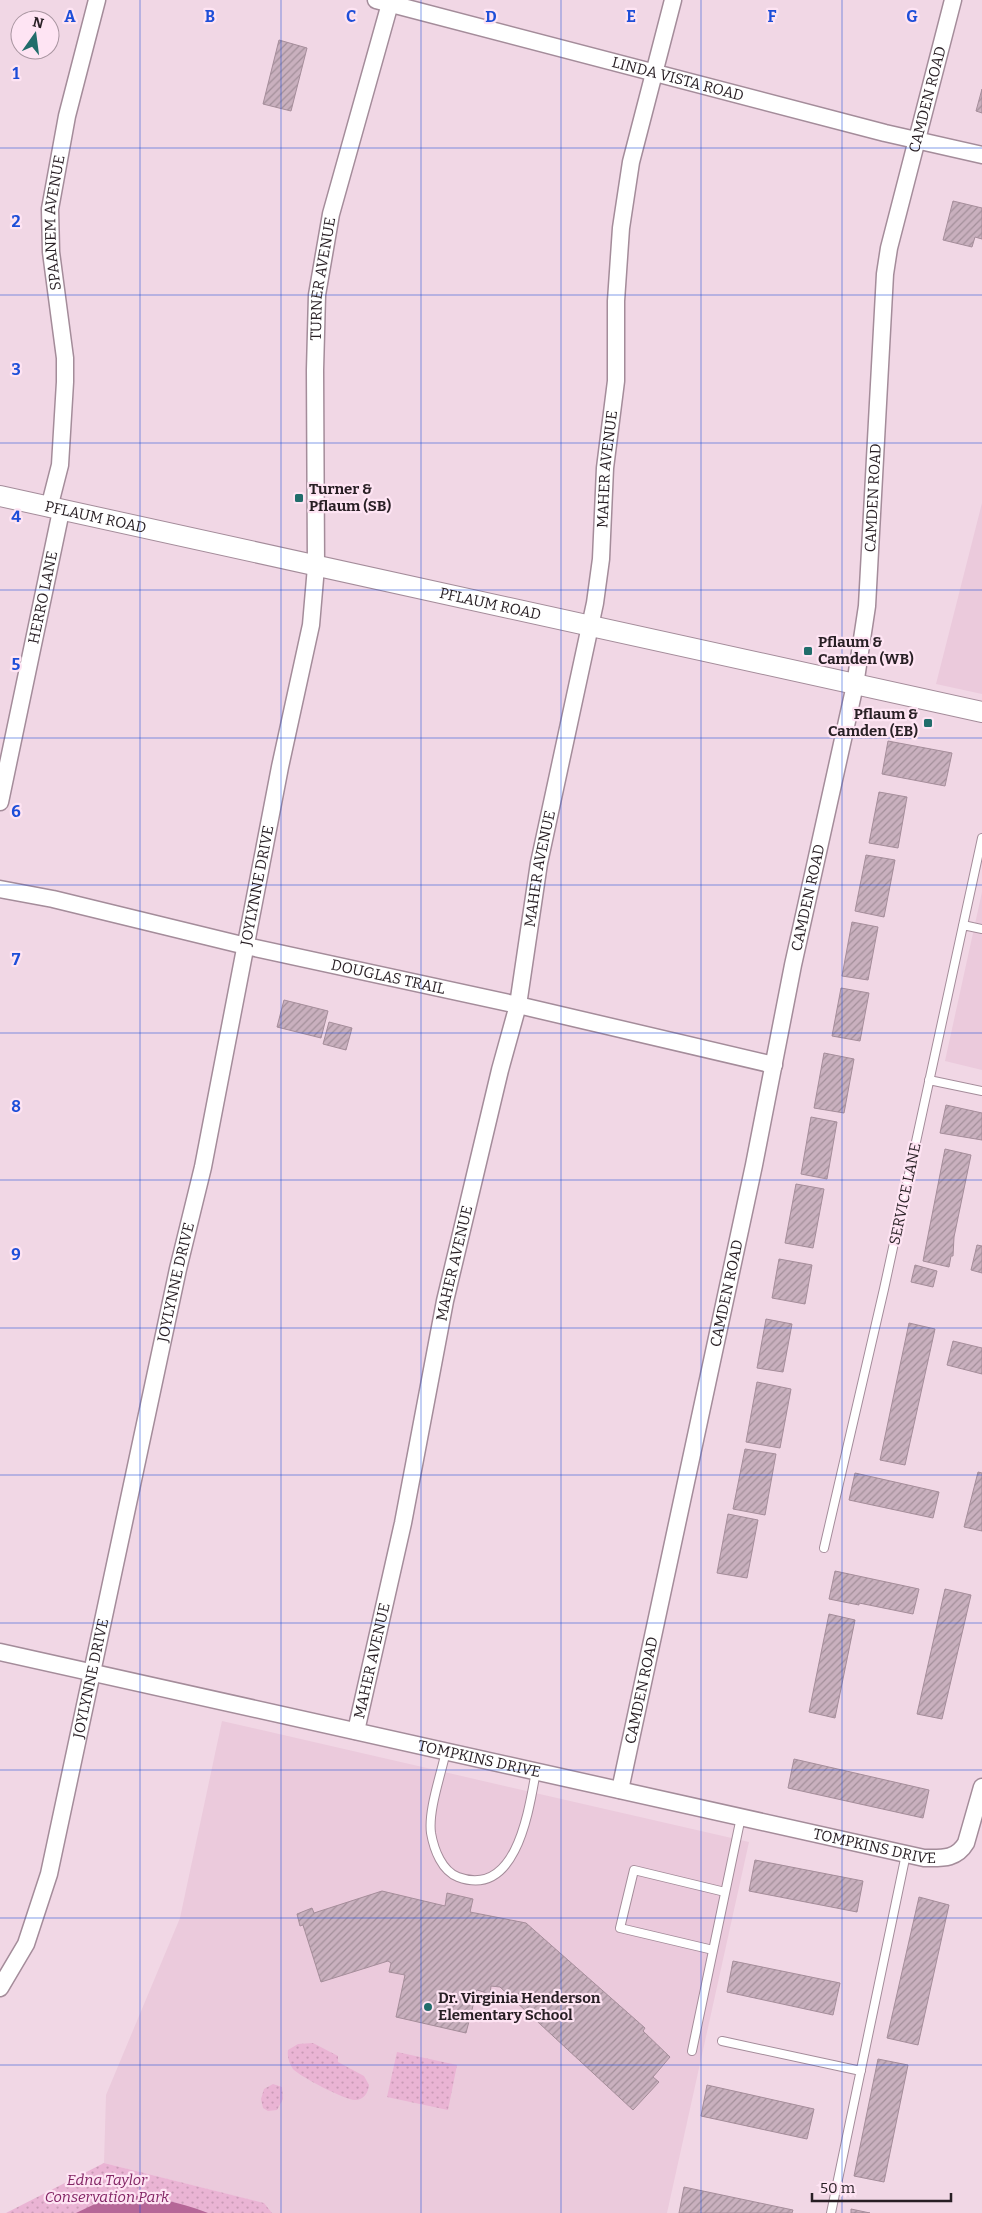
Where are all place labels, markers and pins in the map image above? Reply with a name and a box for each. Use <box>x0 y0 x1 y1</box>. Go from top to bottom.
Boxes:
place label: Turner & Pflaum (SB) <box>309 480 391 515</box>
marker: Turner & Pflaum (SB) <box>293 492 305 504</box>
place label: Pflaum & Camden (WB) <box>818 633 914 668</box>
marker: Pflaum & Camden (WB) <box>802 645 814 657</box>
place label: Pflaum & Camden (EB) <box>828 705 918 740</box>
marker: Pflaum & Camden (EB) <box>922 717 934 729</box>
place label: Dr. Virginia Henderson Elementary School <box>438 1989 601 2024</box>
marker: Dr. Virginia Henderson Elementary School <box>422 2001 434 2013</box>

